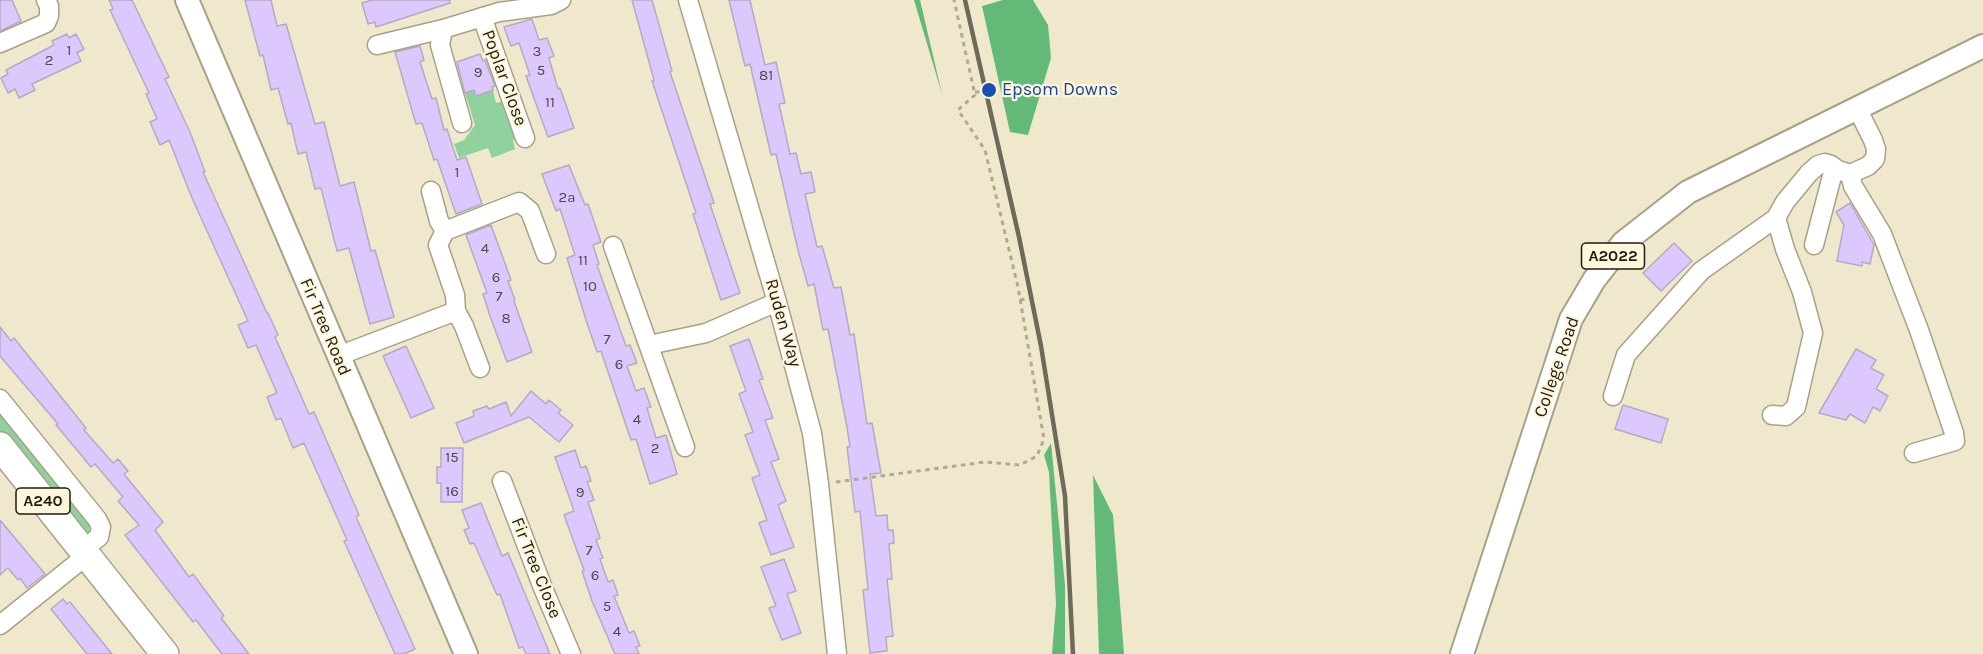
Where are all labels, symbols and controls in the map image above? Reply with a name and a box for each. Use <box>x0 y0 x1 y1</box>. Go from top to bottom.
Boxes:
street label: Poplar Close <box>477 27 531 129</box>
house number: 1 <box>67 42 71 60</box>
house number: 3 <box>533 43 541 61</box>
house number: 2 <box>45 52 53 70</box>
house number: 5 <box>537 62 545 80</box>
house number: 9 <box>474 64 482 82</box>
house number: 81 <box>759 67 773 85</box>
place label: Epsom Downs <box>1002 79 1118 101</box>
marker: Epsom Downs <box>980 81 998 99</box>
house number: 11 <box>545 94 555 112</box>
house number: 1 <box>455 164 459 182</box>
house number: 2a <box>559 189 575 207</box>
house number: 4 <box>481 240 489 258</box>
road number: A2022 <box>1582 243 1644 269</box>
house number: 11 <box>578 252 588 270</box>
house number: 6 <box>492 269 500 287</box>
street label: Fir Tree Road <box>295 275 355 379</box>
street label: Ruden Way <box>760 276 806 370</box>
house number: 10 <box>583 278 597 296</box>
house number: 7 <box>495 288 503 306</box>
house number: 8 <box>501 310 511 328</box>
street label: College Road <box>1530 314 1584 420</box>
house number: 7 <box>603 331 611 349</box>
house number: 6 <box>615 356 623 374</box>
house number: 4 <box>633 411 641 429</box>
house number: 2 <box>651 440 659 458</box>
house number: 15 <box>445 449 459 467</box>
house number: 16 <box>445 483 459 501</box>
house number: 9 <box>576 484 584 502</box>
road number: A240 <box>16 488 70 514</box>
street label: Fir Tree Close <box>506 514 566 622</box>
house number: 7 <box>585 542 593 560</box>
house number: 6 <box>591 567 599 585</box>
house number: 5 <box>603 598 611 616</box>
house number: 4 <box>613 623 621 641</box>

